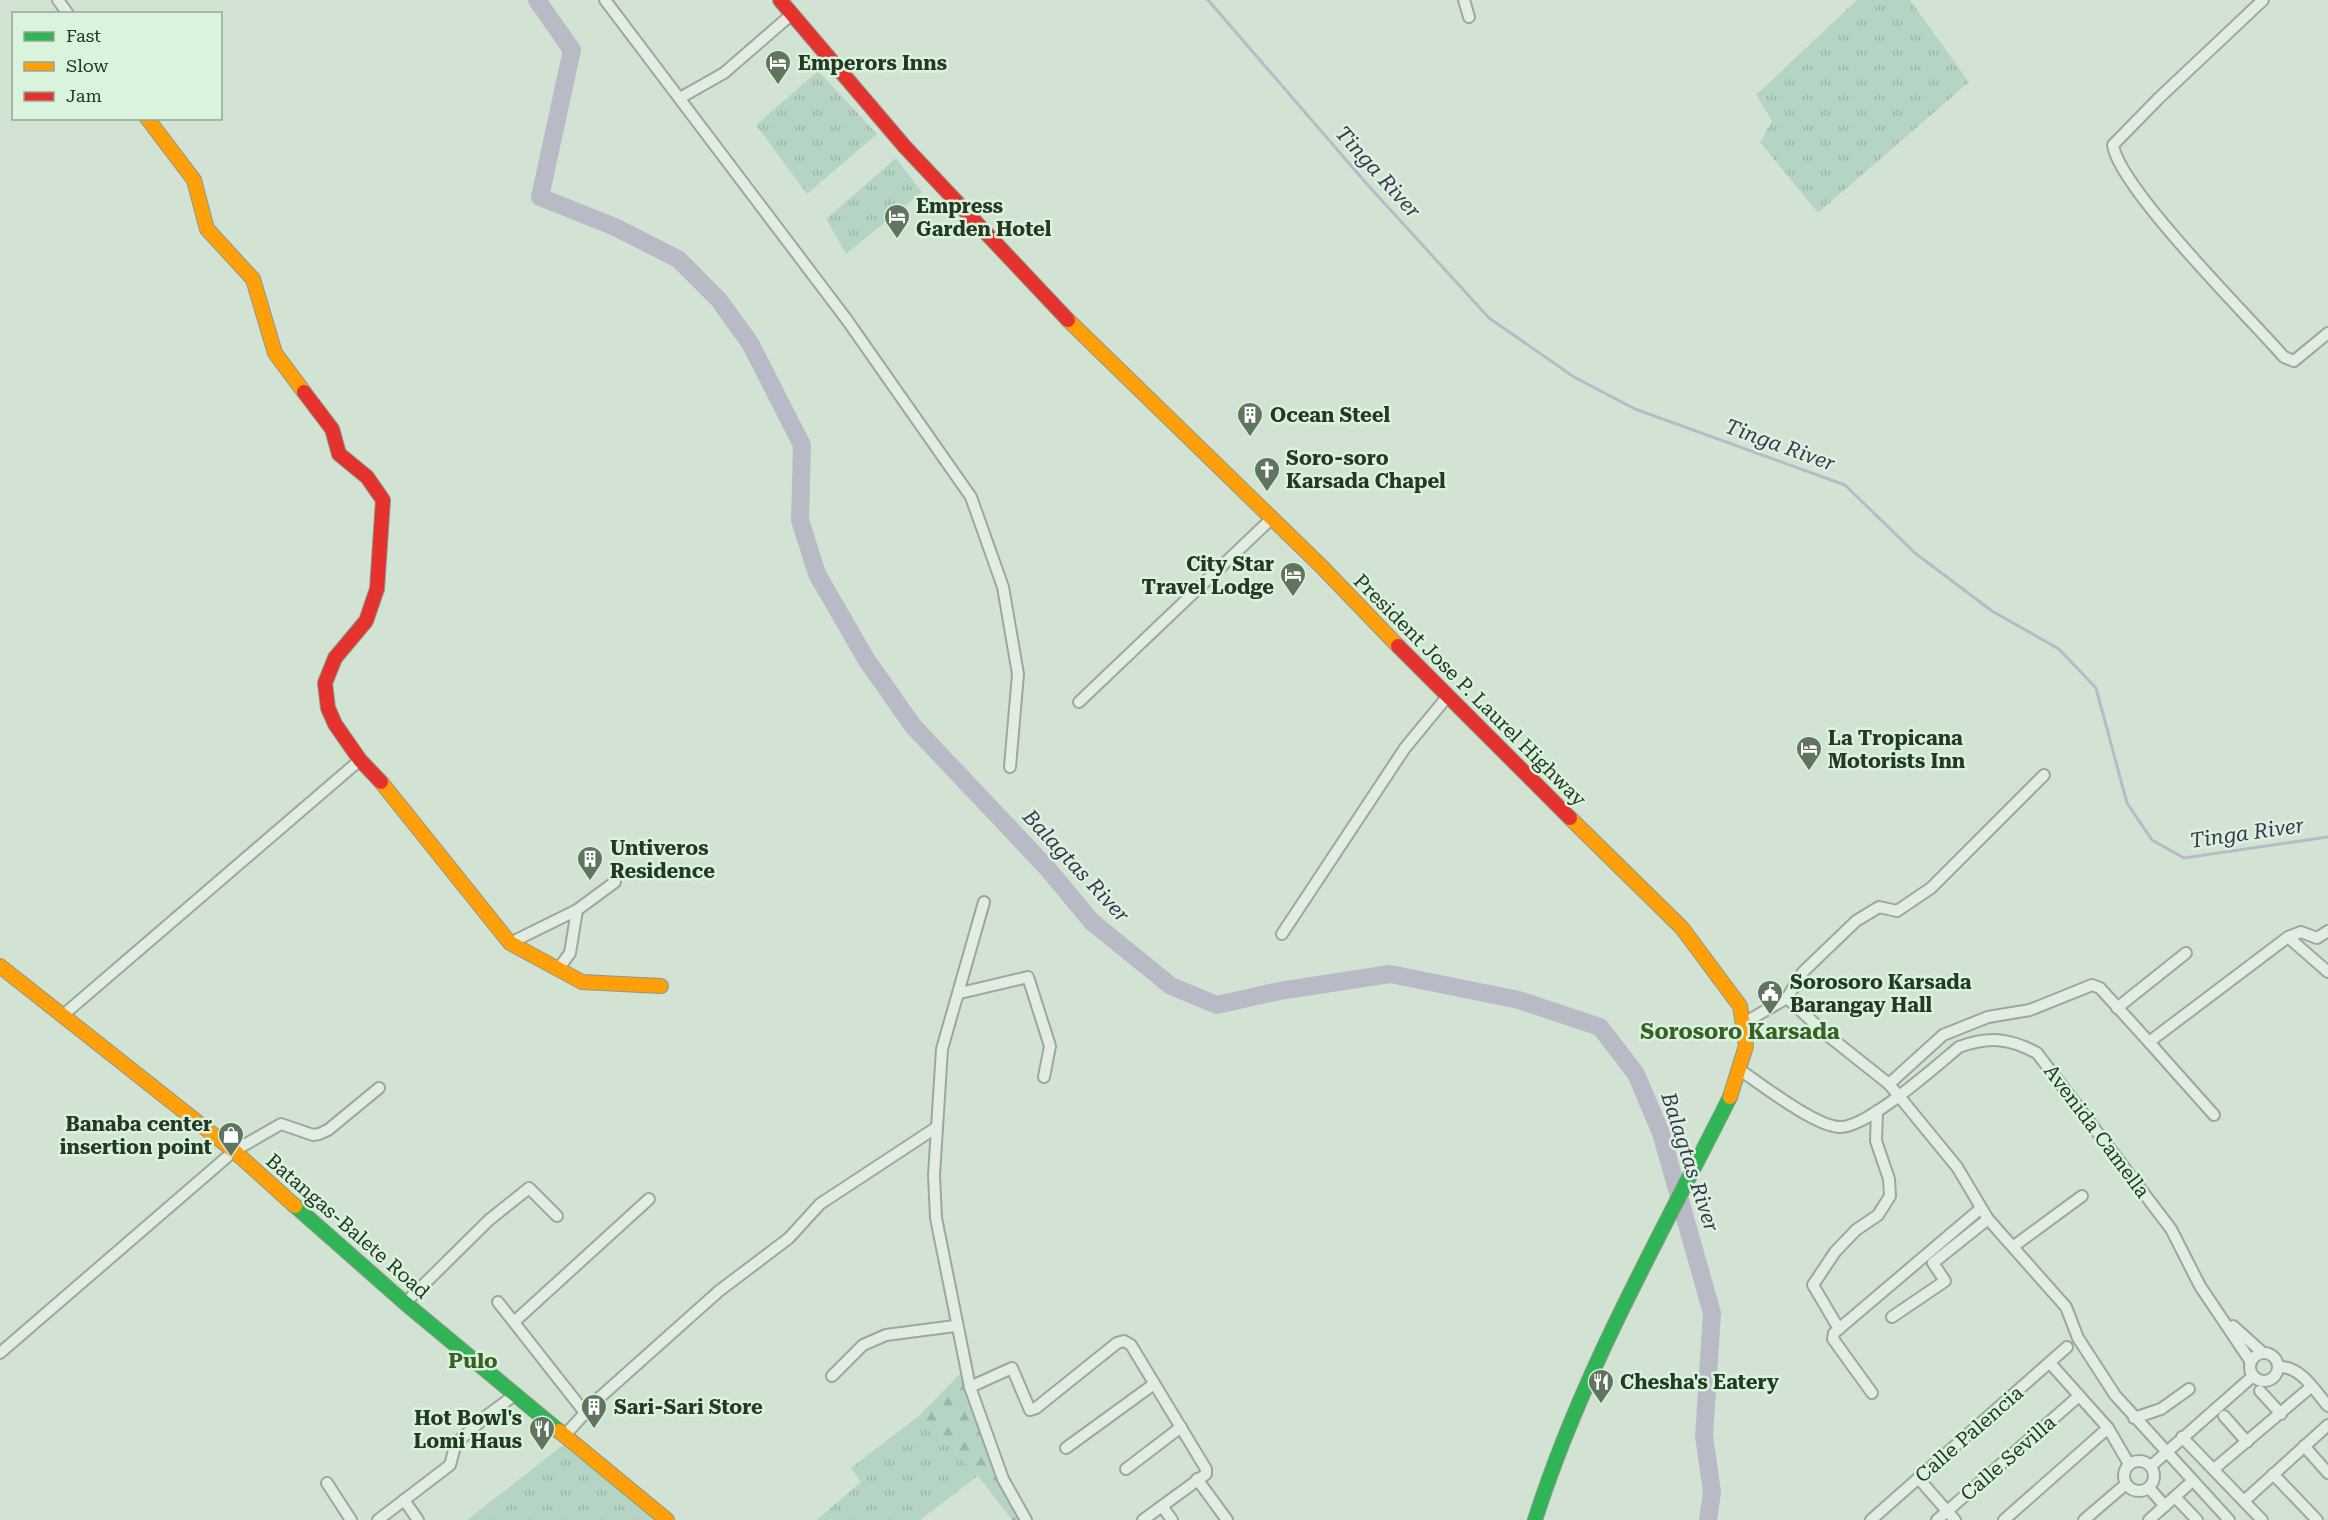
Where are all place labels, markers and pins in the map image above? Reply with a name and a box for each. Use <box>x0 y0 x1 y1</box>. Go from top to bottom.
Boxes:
hotel icon: Emperors Inns <box>763 48 793 86</box>
place label: Emperors Inns <box>798 51 947 75</box>
place label: Empress Garden Hotel <box>916 194 1052 241</box>
hotel icon: Empress Garden Hotel <box>882 202 912 240</box>
building icon: Ocean Steel <box>1235 400 1265 438</box>
place label: Ocean Steel <box>1270 403 1390 427</box>
place label: Soro-soro Karsada Chapel <box>1286 446 1446 493</box>
church icon: Soro-soro Karsada Chapel <box>1252 455 1282 493</box>
place label: City Star Travel Lodge <box>1142 552 1274 599</box>
hotel icon: City Star Travel Lodge <box>1278 560 1308 598</box>
place label: La Tropicana Motorists Inn <box>1828 726 1966 773</box>
hotel icon: La Tropicana Motorists Inn <box>1794 734 1824 772</box>
place label: Untiveros Residence <box>610 836 715 883</box>
building icon: Untiveros Residence <box>575 844 605 882</box>
place label: Sorosoro Karsada Barangay Hall <box>1790 970 1972 1017</box>
public building icon: Sorosoro Karsada Barangay Hall <box>1755 978 1785 1016</box>
place label: Banaba center insertion point <box>60 1112 212 1159</box>
shop icon: Banaba center insertion point <box>216 1120 246 1158</box>
restaurant icon: Chesha's Eatery <box>1586 1367 1616 1405</box>
place label: Chesha's Eatery <box>1620 1370 1779 1394</box>
building icon: Sari-Sari Store <box>579 1392 609 1430</box>
place label: Sari-Sari Store <box>614 1395 763 1419</box>
place label: Hot Bowl's Lomi Haus <box>413 1406 522 1453</box>
restaurant icon: Hot Bowl's Lomi Haus <box>527 1414 557 1452</box>

